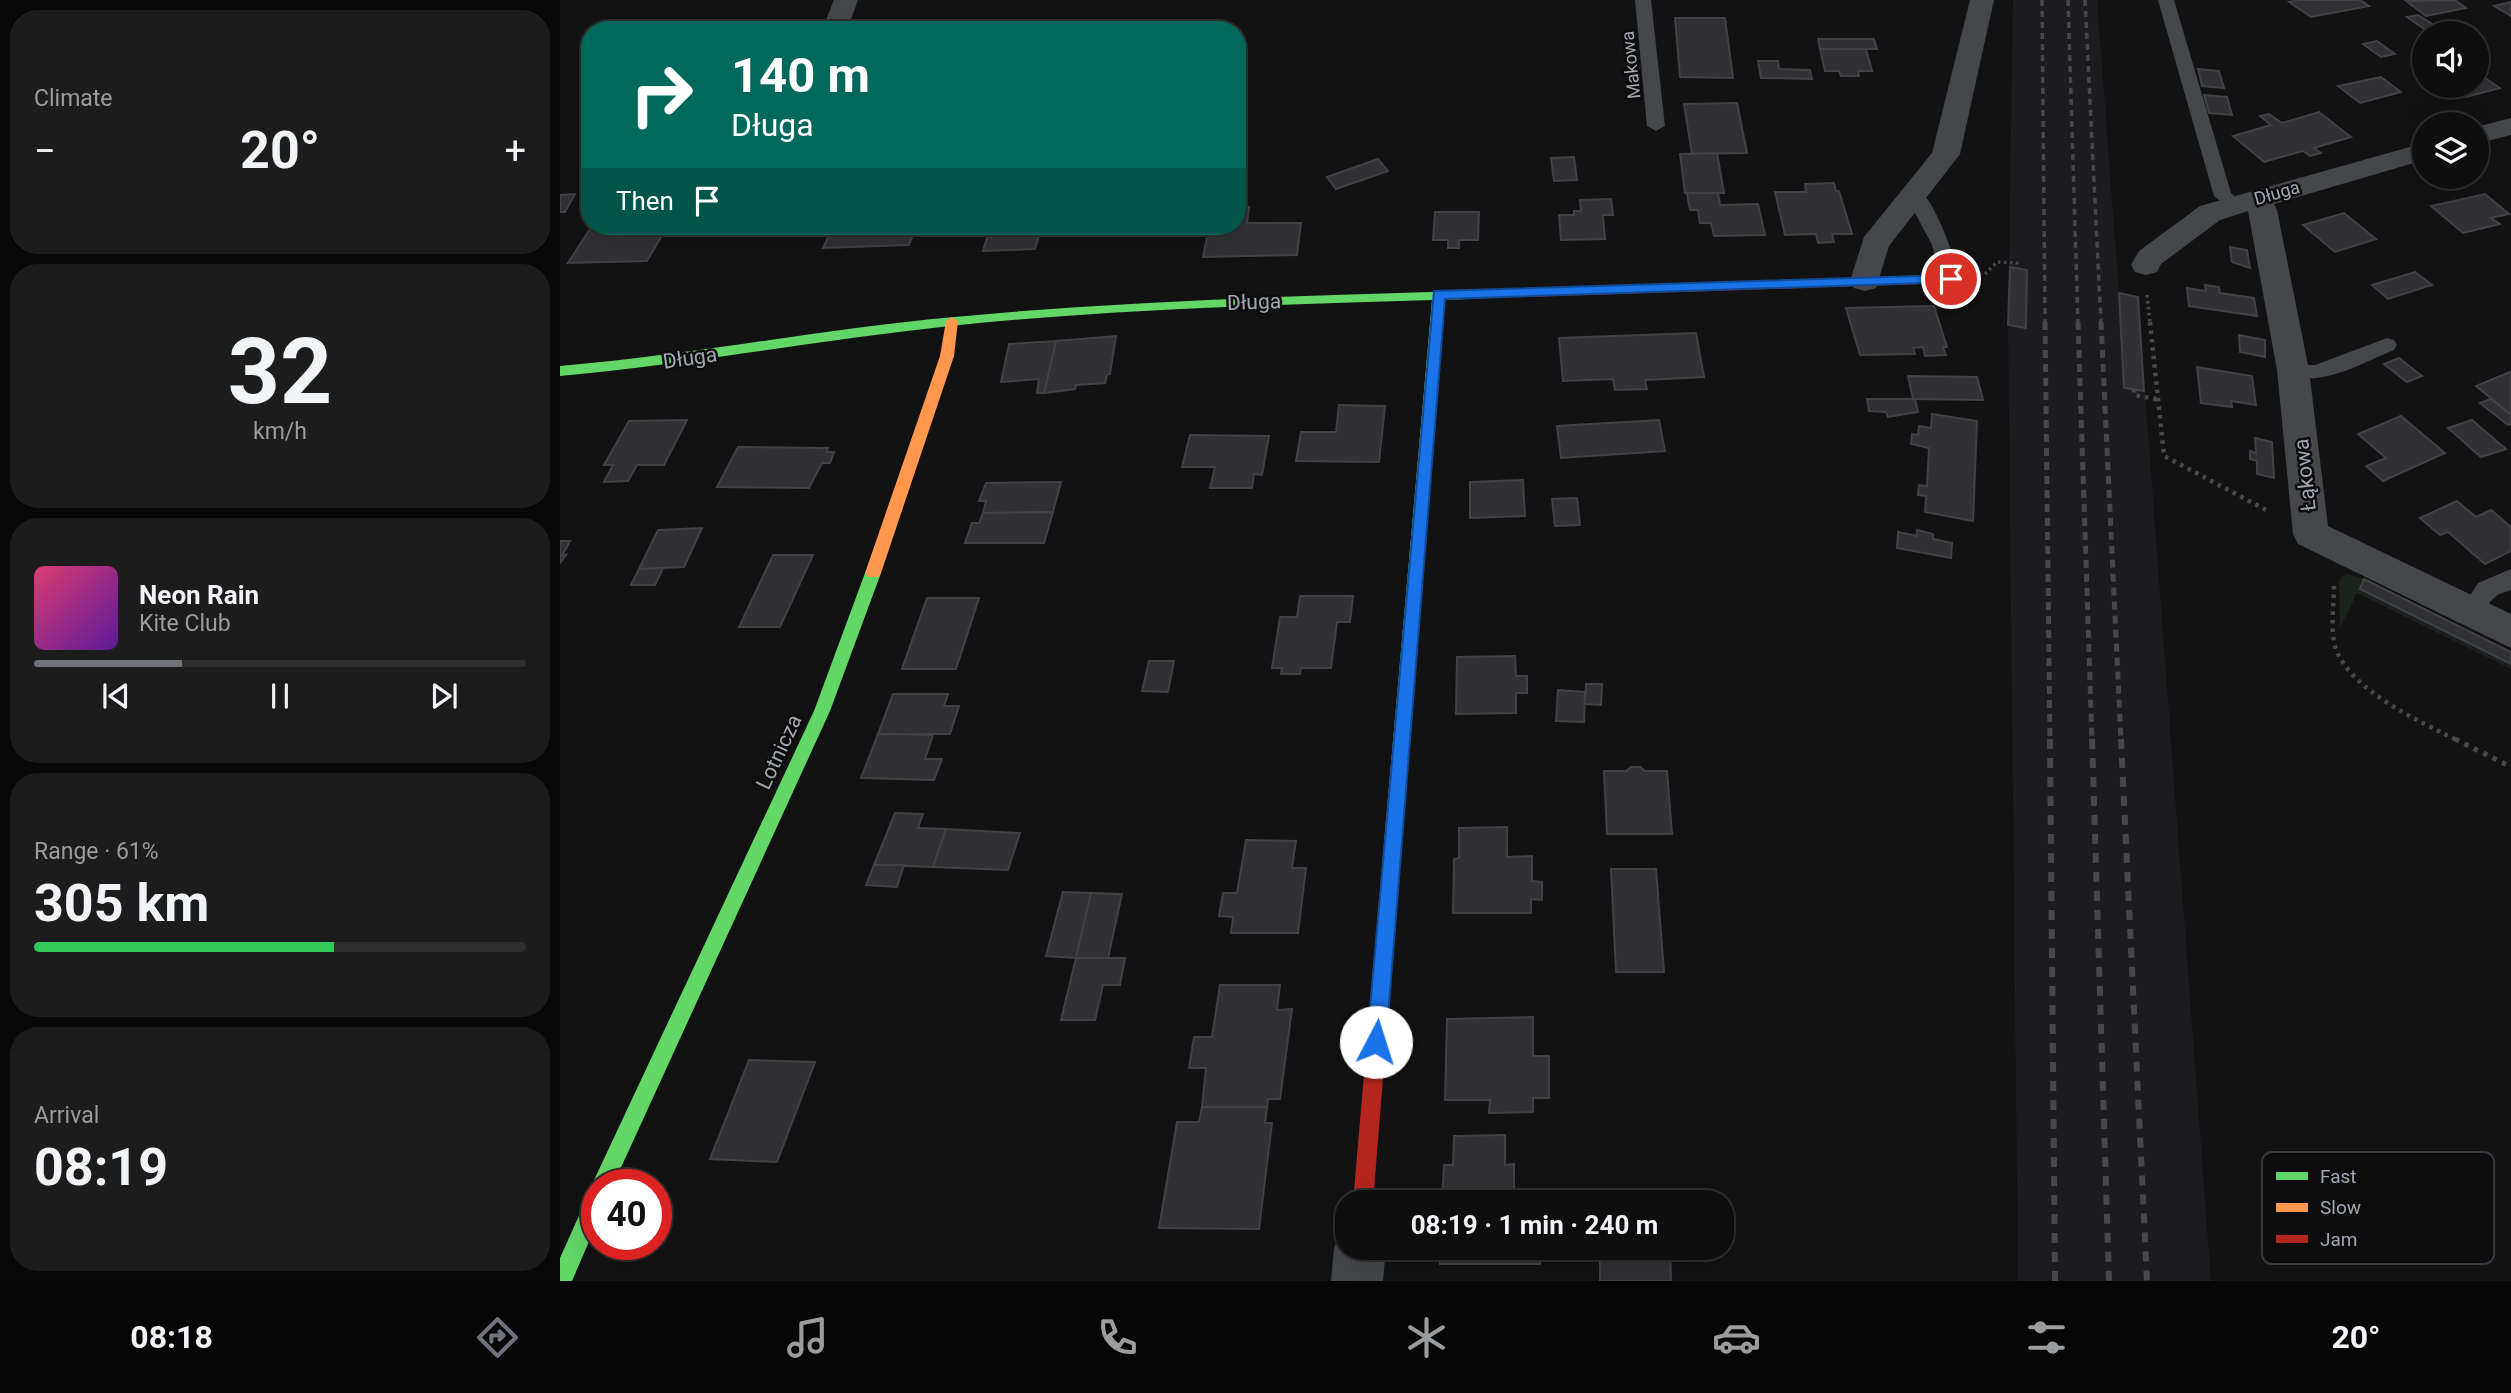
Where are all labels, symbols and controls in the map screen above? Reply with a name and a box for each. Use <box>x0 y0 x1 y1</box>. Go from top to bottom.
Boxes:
map controls <box>2412 21 2489 189</box>
button: sound <box>2412 21 2489 98</box>
street label: Makowa <box>1616 30 1645 100</box>
text: 140 m <box>731 47 870 104</box>
icon: right <box>616 49 707 140</box>
text: Climate <box>34 85 113 112</box>
text: Długa <box>731 106 814 144</box>
button: layers <box>2412 112 2489 189</box>
text: 20° <box>240 120 320 181</box>
text: − <box>34 129 56 173</box>
text: + <box>504 129 526 173</box>
street label: Długa <box>2252 176 2302 209</box>
icon: arrive <box>688 182 726 220</box>
text: Then <box>616 186 674 216</box>
pin <box>1921 249 1981 309</box>
icon: arrive <box>1932 260 1970 298</box>
street label: Długa <box>1226 289 1282 315</box>
text: 32 <box>228 319 332 425</box>
street label: Długa <box>661 342 719 374</box>
text: km/h <box>253 418 307 445</box>
street label: Łąkowa <box>2289 438 2321 512</box>
text: Neon Rain <box>139 580 259 610</box>
text: Kite Club <box>139 610 231 637</box>
icon: previous <box>97 677 135 715</box>
icon: pause <box>261 677 299 715</box>
icon: next <box>425 677 463 715</box>
street label: Lotnicza <box>751 711 807 793</box>
text: Range · 61% <box>34 838 159 865</box>
text: 305 km <box>34 873 209 934</box>
position arrow <box>1339 1005 1413 1079</box>
text: Arrival <box>34 1102 99 1129</box>
text: 08:19 <box>34 1137 168 1198</box>
legend <box>2262 1152 2494 1264</box>
text: Fast <box>2320 1165 2357 1188</box>
speed limit sign: 40 <box>581 1169 672 1260</box>
text: Slow <box>2320 1196 2361 1219</box>
text: 08:19 · 1 min · 240 m <box>1411 1210 1658 1240</box>
text: Jam <box>2320 1228 2357 1251</box>
icon: directions <box>473 1313 522 1362</box>
icon: music <box>783 1313 832 1362</box>
icon: phone <box>1093 1313 1142 1362</box>
icon: climate <box>1402 1313 1451 1362</box>
icon: car <box>1712 1313 1761 1362</box>
icon: filters <box>2022 1313 2071 1362</box>
text: 08:18 <box>130 1318 213 1356</box>
text: 20° <box>2331 1318 2381 1356</box>

